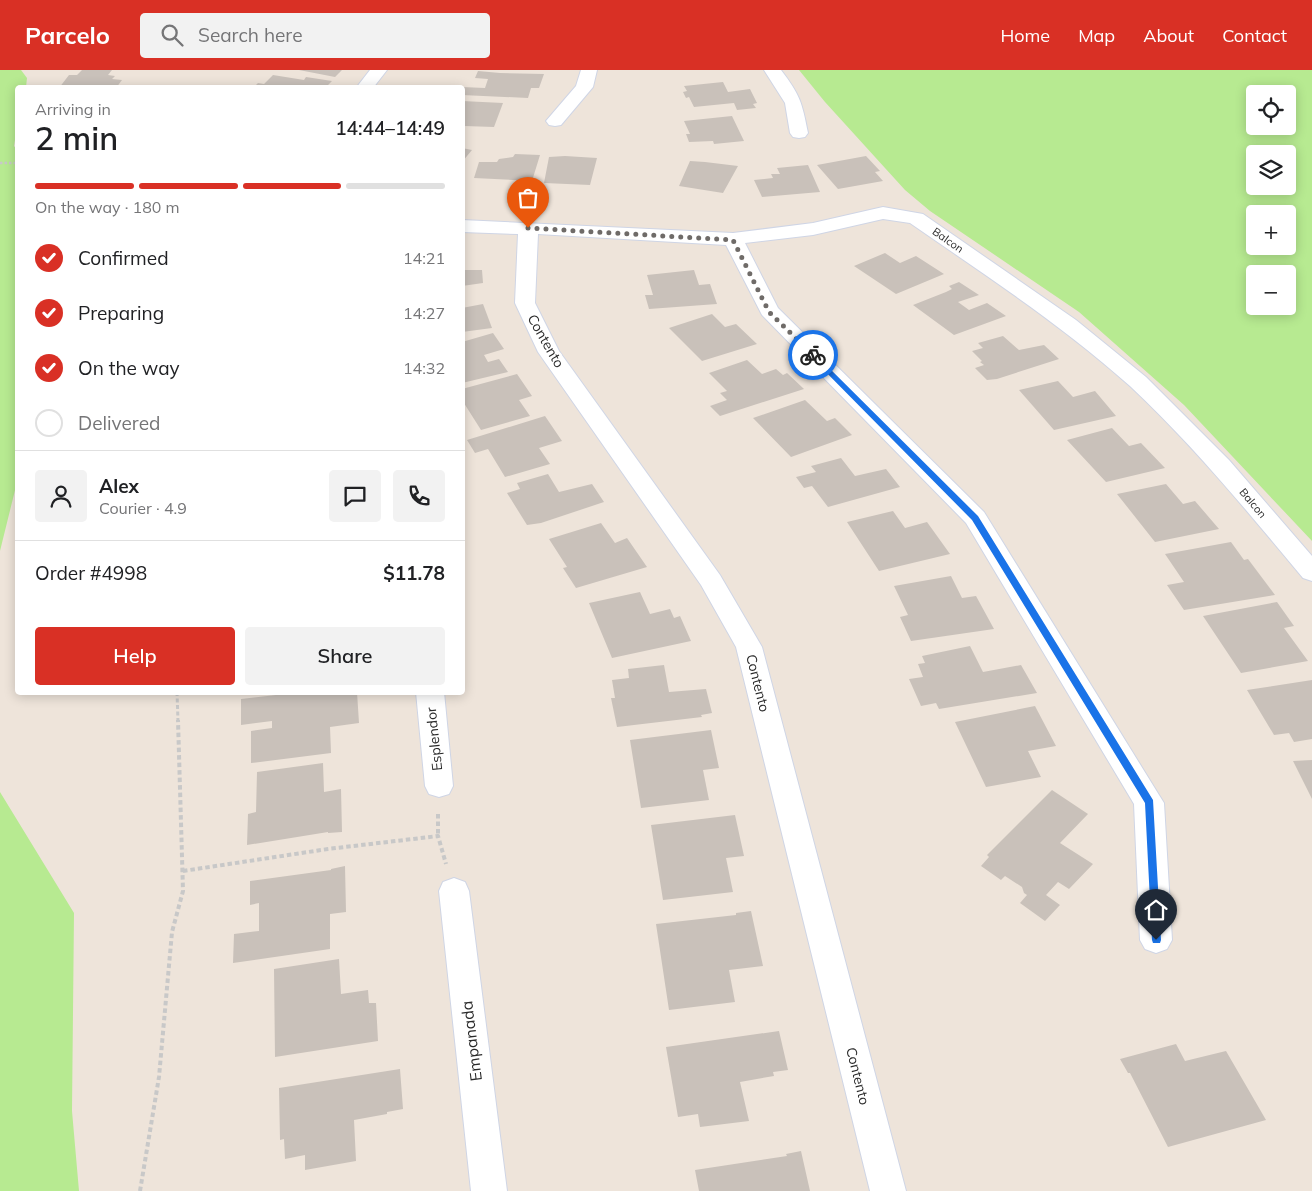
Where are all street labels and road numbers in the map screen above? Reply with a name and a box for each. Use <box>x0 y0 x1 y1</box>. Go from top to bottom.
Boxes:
street label: Balcon <box>930 224 966 256</box>
street label: Contento <box>524 311 568 371</box>
street label: Balcon <box>1236 485 1270 521</box>
street label: Contento <box>742 652 774 714</box>
street label: Esplendor <box>422 705 446 772</box>
street label: Empanada <box>456 1000 486 1082</box>
street label: Contento <box>842 1045 874 1107</box>

